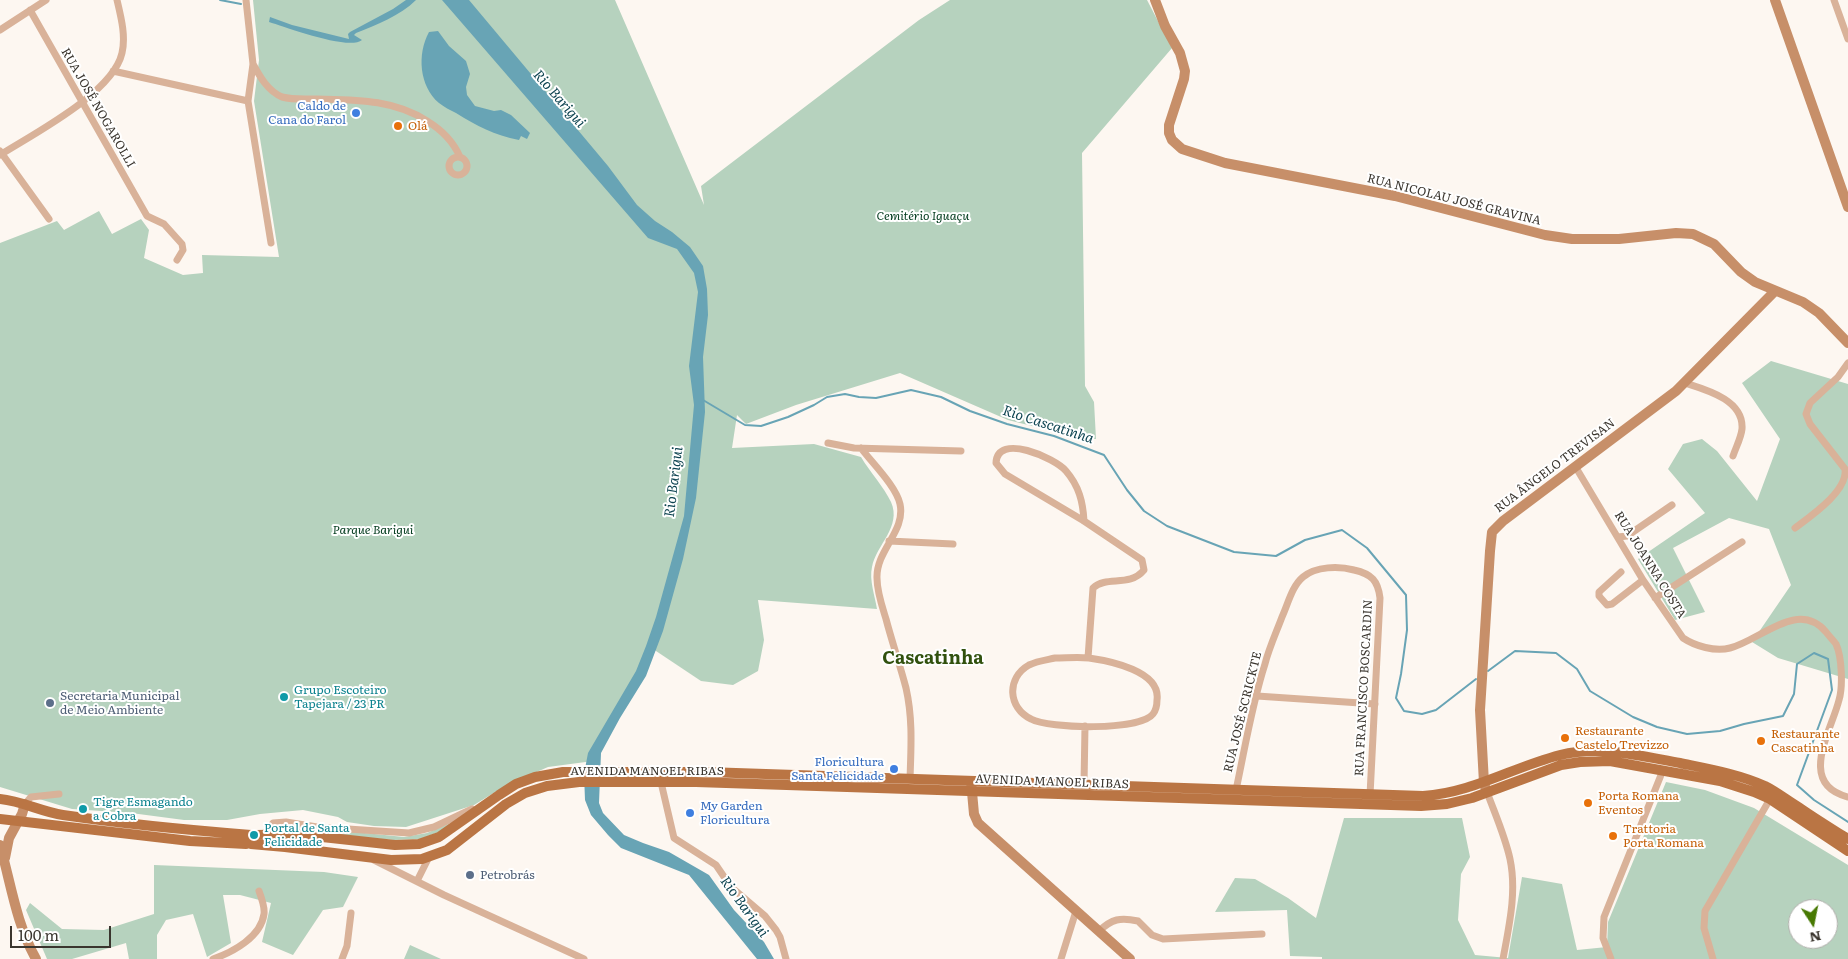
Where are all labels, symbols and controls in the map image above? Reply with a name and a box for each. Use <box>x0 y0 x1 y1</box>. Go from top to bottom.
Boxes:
street label: RUA JOSÉ NOGAROLLI <box>58 46 138 170</box>
water label: Rio Barigui <box>529 67 589 131</box>
place label: Caldo de Cana do Farol <box>268 99 346 127</box>
marker: Caldo de Cana do Farol <box>350 107 362 119</box>
place label: Olá <box>408 119 427 133</box>
marker: Olá <box>392 120 404 132</box>
street label: RUA NICOLAU JOSÉ GRAVINA <box>1366 171 1542 229</box>
park label: Cemitério Iguaçu <box>877 209 969 223</box>
water label: Rio Cascatinha <box>1000 402 1096 448</box>
street label: RUA ÂNGELO TREVISAN <box>1492 416 1618 516</box>
water label: Rio Barigui <box>661 446 687 518</box>
street label: RUA JOANNA COSTA <box>1611 509 1689 621</box>
park label: Parque Barigui <box>333 523 413 537</box>
street label: RUA FRANCISCO BOSCARDIN <box>1352 599 1376 777</box>
district label: Cascatinha <box>882 648 984 670</box>
street label: RUA JOSÉ SCRICKTE <box>1221 650 1265 774</box>
place label: Grupo Escoteiro Tapejara / 23 PR <box>294 683 387 711</box>
place label: Secretaria Municipal de Meio Ambiente <box>60 689 179 717</box>
marker: Grupo Escoteiro Tapejara / 23 PR <box>278 691 290 703</box>
marker: Secretaria Municipal de Meio Ambiente <box>44 697 56 709</box>
place label: Restaurante Castelo Trevizzo <box>1575 724 1669 752</box>
place label: Restaurante Cascatinha <box>1771 727 1840 755</box>
marker: Restaurante Castelo Trevizzo <box>1559 732 1571 744</box>
marker: Restaurante Cascatinha <box>1755 735 1767 747</box>
place label: Floricultura Santa Felicidade <box>791 755 884 783</box>
marker: Floricultura Santa Felicidade <box>888 763 900 775</box>
street label: AVENIDA MANOEL RIBAS <box>570 764 724 778</box>
street label: AVENIDA MANOEL RIBAS <box>975 772 1129 792</box>
place label: Porta Romana Eventos <box>1598 789 1679 817</box>
place label: Tigre Esmagando a Cobra <box>93 795 193 823</box>
marker: Porta Romana Eventos <box>1582 797 1594 809</box>
place label: My Garden Floricultura <box>700 799 770 827</box>
marker: Tigre Esmagando a Cobra <box>77 803 89 815</box>
marker: My Garden Floricultura <box>684 807 696 819</box>
place label: Portal de Santa Felicidade <box>264 821 349 849</box>
place label: Trattoria Porta Romana <box>1623 822 1704 850</box>
marker: Portal de Santa Felicidade <box>248 829 260 841</box>
marker: Trattoria Porta Romana <box>1607 830 1619 842</box>
place label: Petrobrás <box>480 868 535 882</box>
marker: Petrobrás <box>464 869 476 881</box>
water label: Rio Barigui <box>716 873 772 941</box>
north arrow <box>1788 899 1838 949</box>
scale bar <box>12 916 114 948</box>
text: 100 m <box>18 923 59 946</box>
text: N <box>1808 927 1823 949</box>

